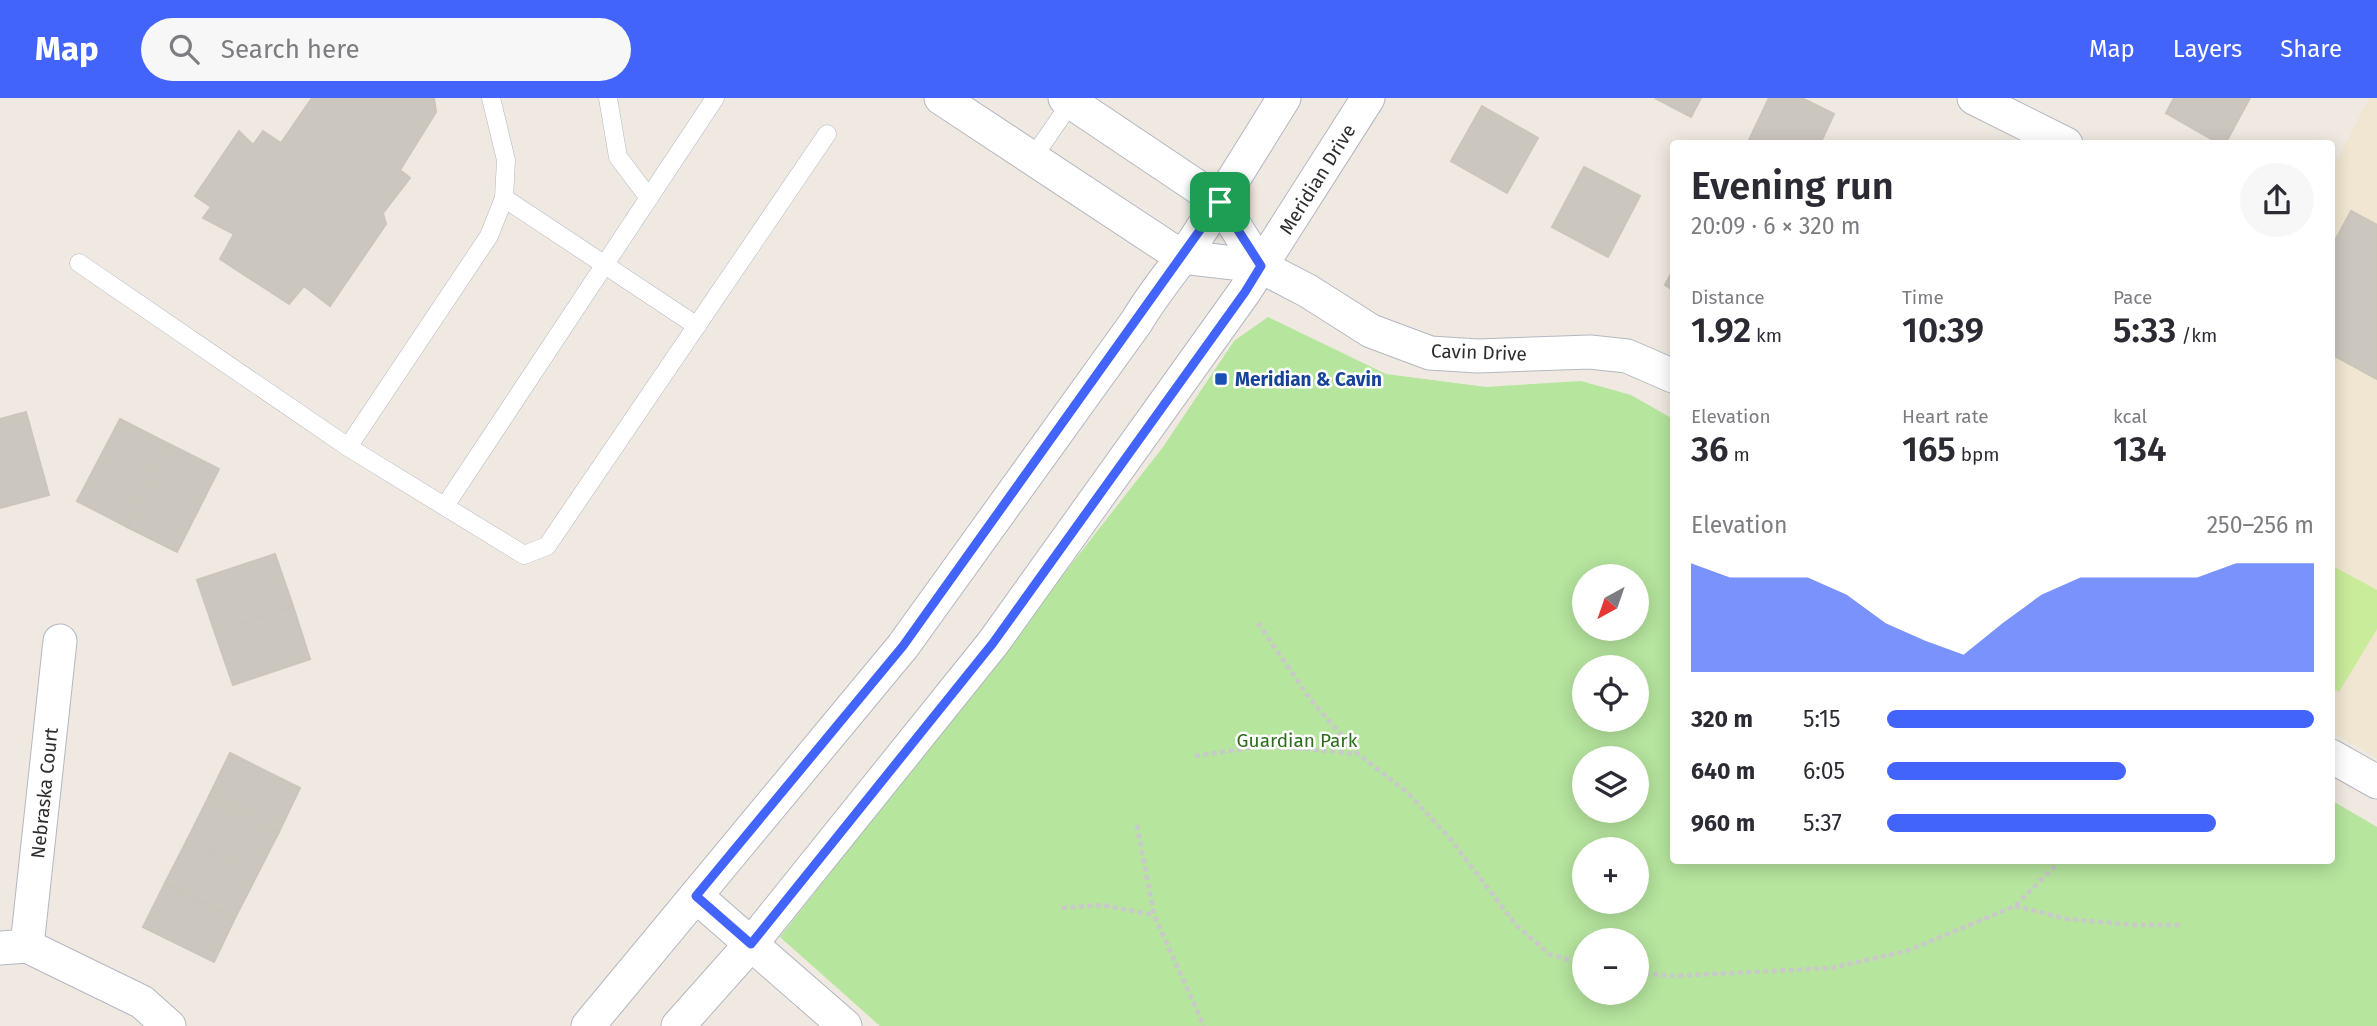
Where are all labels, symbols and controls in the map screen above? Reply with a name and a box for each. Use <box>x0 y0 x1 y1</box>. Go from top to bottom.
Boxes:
search box <box>141 18 631 81</box>
text: Map <box>35 29 99 69</box>
icon: search <box>165 30 203 68</box>
text: Search here <box>221 34 360 65</box>
text: Map <box>2089 35 2135 63</box>
text: Layers <box>2173 35 2242 63</box>
text: Share <box>2280 35 2342 63</box>
street label: Meridian Drive <box>1274 120 1360 239</box>
text: Evening run <box>1691 163 1894 209</box>
button: share <box>2240 163 2314 237</box>
pin <box>1190 172 1250 232</box>
icon: arrive <box>1201 183 1239 221</box>
text: 20:09 · 6 × 320 m <box>1691 212 1860 240</box>
text: Distance <box>1691 286 1765 309</box>
text: Time <box>1902 286 1944 309</box>
text: Pace <box>2113 286 2152 309</box>
text: 1.92 <box>1691 309 1751 351</box>
text: 10:39 <box>1902 309 1984 351</box>
text: 5:33 <box>2113 309 2176 351</box>
text: km <box>1751 324 1782 347</box>
text: /km <box>2176 324 2217 347</box>
street label: Cavin Drive <box>1431 339 1527 366</box>
place label: Meridian & Cavin <box>1235 368 1382 391</box>
marker: Meridian & Cavin <box>1213 371 1229 387</box>
text: Elevation <box>1691 405 1771 428</box>
text: Heart rate <box>1902 405 1989 428</box>
text: kcal <box>2113 405 2147 428</box>
text: 36 <box>1691 428 1729 470</box>
text: 165 <box>1902 428 1956 470</box>
text: 134 <box>2113 428 2166 470</box>
text: m <box>1729 443 1750 466</box>
text: bpm <box>1956 443 2000 466</box>
text: Elevation <box>1691 511 1787 539</box>
text: 250–256 m <box>2207 511 2314 539</box>
north arrow <box>1572 564 1648 640</box>
map controls <box>1572 564 1649 1005</box>
button: locate <box>1572 655 1649 732</box>
text: 320 m <box>1691 705 1753 733</box>
text: 5:15 <box>1803 705 1841 733</box>
street label: Nebraska Court <box>26 726 63 860</box>
park label: Guardian Park <box>1237 729 1358 752</box>
button: layers <box>1572 746 1649 823</box>
text: 640 m <box>1691 757 1755 785</box>
text: 6:05 <box>1803 757 1845 785</box>
text: 960 m <box>1691 809 1755 837</box>
text: 5:37 <box>1803 809 1842 837</box>
button: + <box>1572 837 1649 914</box>
button: − <box>1572 928 1649 1005</box>

